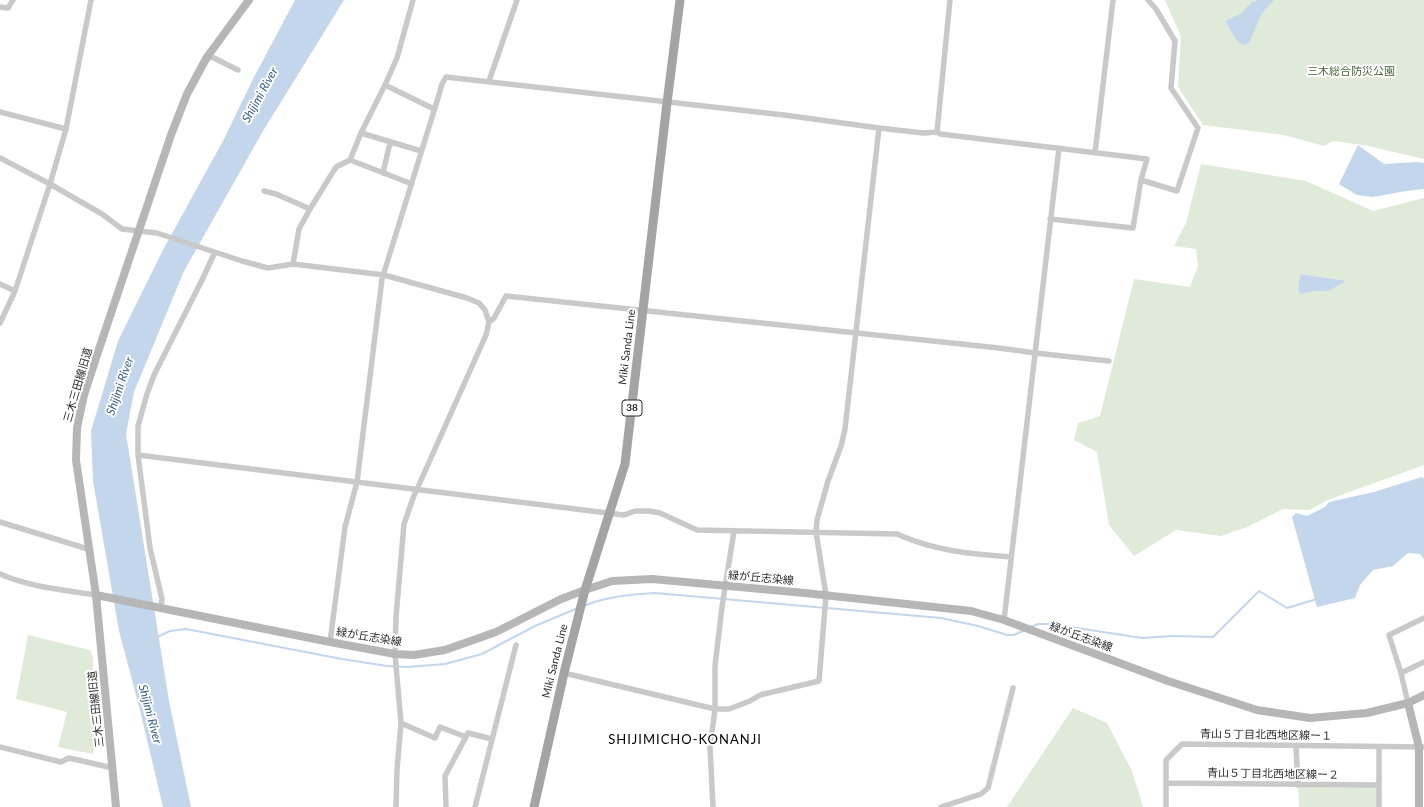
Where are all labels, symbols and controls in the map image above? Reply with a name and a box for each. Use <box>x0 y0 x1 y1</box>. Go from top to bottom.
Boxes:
park label: 三木総合防災公園 <box>1307 64 1395 78</box>
water label: Shijimi River <box>239 65 281 125</box>
street label: Miki Sanda Line <box>616 308 638 386</box>
street label: 三木三田線旧道 <box>61 346 95 424</box>
water label: Shijimi River <box>103 355 137 417</box>
road number: 38 <box>622 400 642 416</box>
street label: 緑が丘志染線 <box>728 569 794 587</box>
street label: 緑が丘志染線 <box>1048 620 1114 654</box>
street label: Miki Sanda Line <box>539 623 571 699</box>
street label: 緑が丘志染線 <box>335 625 403 649</box>
street label: 三木三田線旧道 <box>85 670 107 748</box>
water label: Shijimi River <box>135 683 165 745</box>
street label: 青山５丁目北西地区線ー１ <box>1200 727 1332 743</box>
district label: SHIJIMICHO-KONANJI <box>608 732 762 748</box>
street label: 青山５丁目北西地区線ー２ <box>1207 766 1339 782</box>

